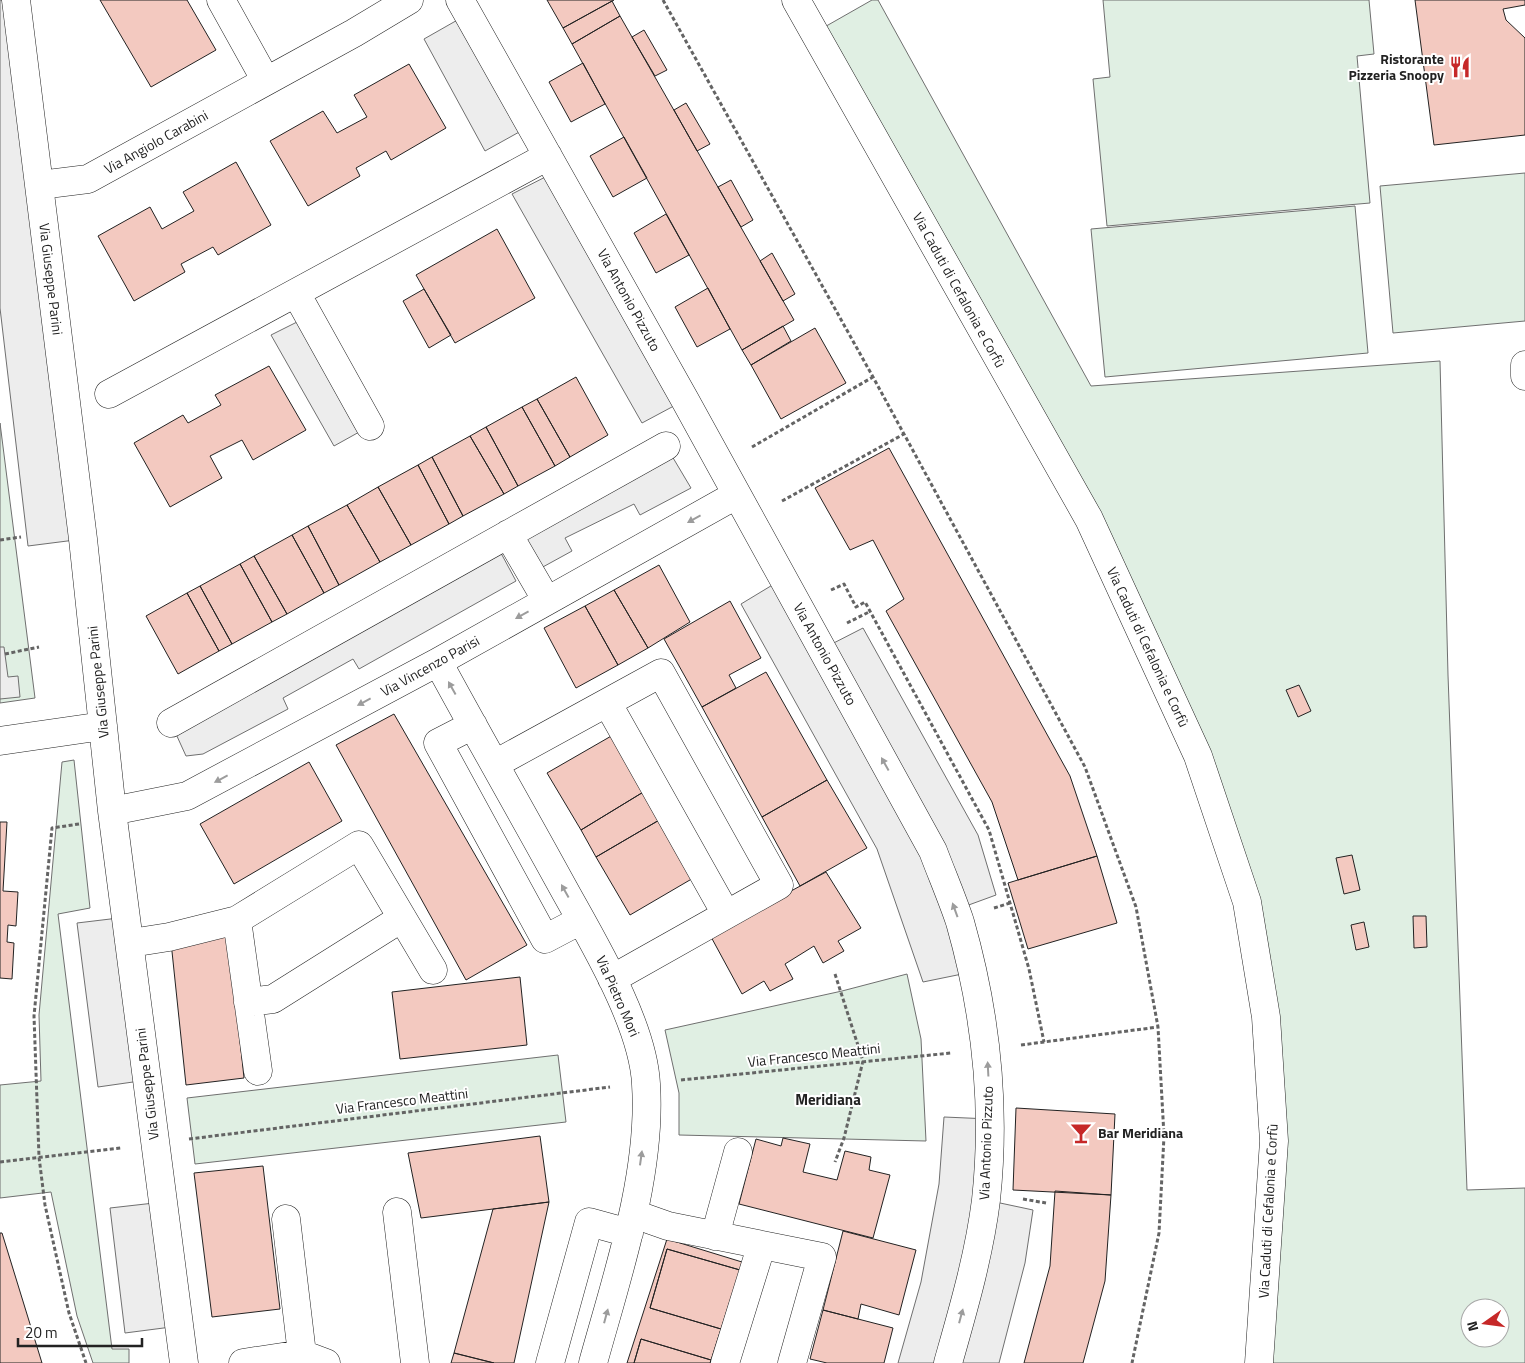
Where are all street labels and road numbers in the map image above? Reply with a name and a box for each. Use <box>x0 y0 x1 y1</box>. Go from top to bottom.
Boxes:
street label: Via Angiolo Carabini <box>100 104 212 179</box>
street label: Via Caduti di Cefalonia e Corfù <box>908 208 1011 371</box>
street label: Via Giuseppe Parini <box>34 222 69 336</box>
street label: Via Antonio Pizzuto <box>593 245 666 355</box>
street label: Via Caduti di Cefalonia e Corfù <box>1102 563 1195 730</box>
street label: Via Antonio Pizzuto <box>789 599 862 709</box>
street label: Via Giuseppe Parini <box>81 625 114 739</box>
street label: Via Vincenzo Parisi <box>376 630 483 701</box>
street label: Via Pietro Mori <box>591 952 646 1040</box>
street label: Via Giuseppe Parini <box>129 1027 164 1141</box>
street label: Via Francesco Meattini <box>747 1037 881 1072</box>
street label: Via Francesco Meattini <box>335 1082 469 1119</box>
street label: Via Antonio Pizzuto <box>973 1085 998 1200</box>
street label: Via Caduti di Cefalonia e Corfù <box>1252 1123 1283 1299</box>

